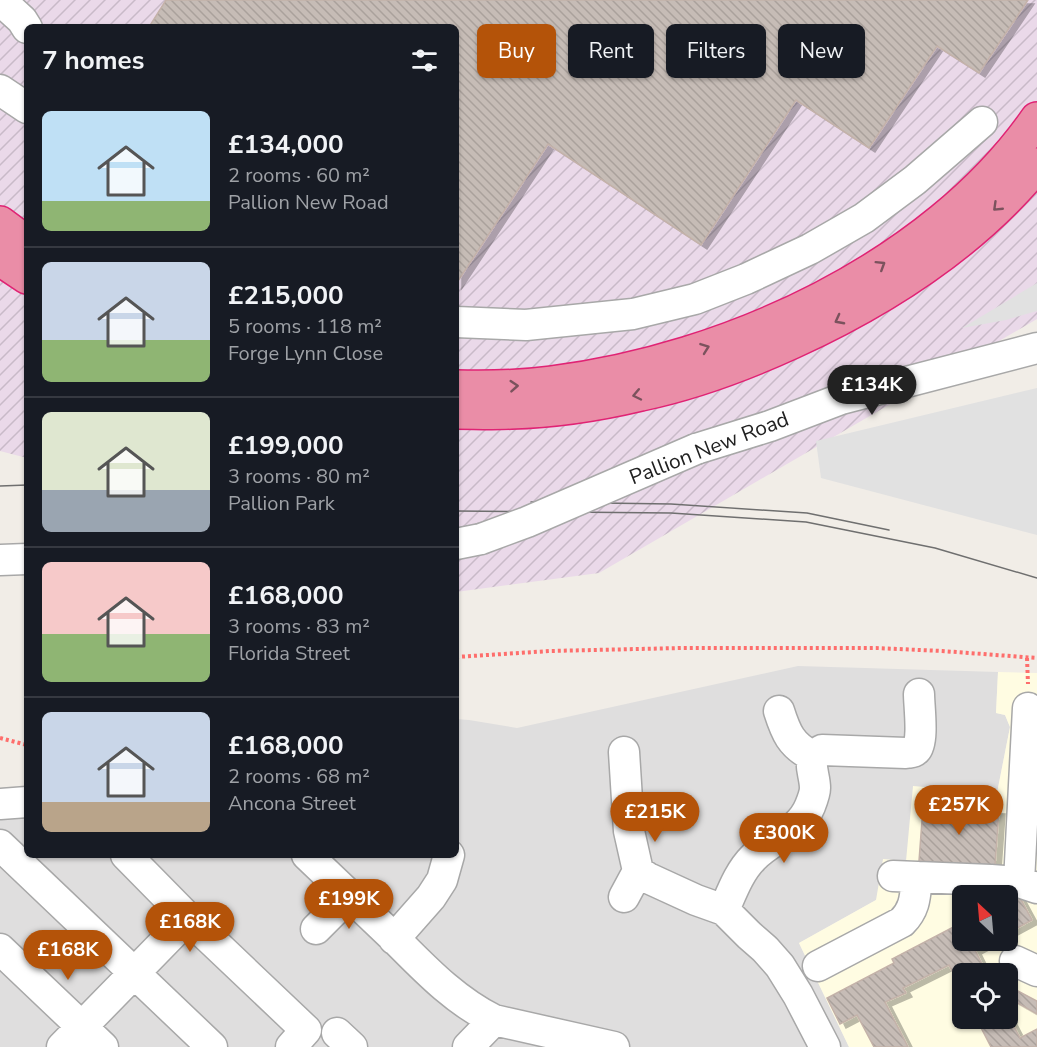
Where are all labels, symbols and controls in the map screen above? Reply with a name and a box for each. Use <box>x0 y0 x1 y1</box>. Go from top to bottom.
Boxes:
chip: Buy <box>477 24 556 78</box>
chip: Rent <box>568 24 654 78</box>
chip: Filters <box>666 24 766 78</box>
chip: New <box>778 24 865 78</box>
text: 7 homes <box>42 43 144 78</box>
icon: filters <box>408 44 441 77</box>
text: £134,000 <box>228 127 344 162</box>
icon: home <box>90 135 162 207</box>
text: 2 rooms · 60 m² <box>228 162 370 189</box>
text: Pallion New Road <box>228 189 389 216</box>
one-way arrow <box>994 200 1005 211</box>
one-way arrow <box>875 260 885 272</box>
text: £215,000 <box>228 278 344 313</box>
icon: home <box>90 286 162 358</box>
text: 5 rooms · 118 m² <box>228 313 382 340</box>
one-way arrow <box>835 313 845 324</box>
text: Forge Lynn Close <box>228 340 383 367</box>
one-way arrow <box>699 343 710 356</box>
pin: £134K <box>830 365 914 416</box>
text: £134K <box>841 371 903 398</box>
one-way arrow <box>510 380 519 393</box>
one-way arrow <box>632 388 642 401</box>
street label: Pallion New Road <box>625 405 793 491</box>
text: £199,000 <box>228 428 344 463</box>
icon: home <box>90 436 162 508</box>
text: 3 rooms · 80 m² <box>228 463 370 490</box>
text: Pallion Park <box>228 490 335 517</box>
text: £168,000 <box>228 578 344 613</box>
icon: home <box>90 586 162 658</box>
text: 3 rooms · 83 m² <box>228 613 370 640</box>
text: Florida Street <box>228 640 350 667</box>
text: £168,000 <box>228 728 344 763</box>
icon: home <box>90 736 162 808</box>
text: 2 rooms · 68 m² <box>228 763 370 790</box>
pin: £257K <box>917 785 1001 836</box>
text: Ancona Street <box>228 790 356 817</box>
text: £257K <box>928 791 990 818</box>
pin: £215K <box>613 792 697 843</box>
text: £215K <box>624 798 686 825</box>
pin: £300K <box>742 813 826 864</box>
text: £300K <box>753 819 815 846</box>
pin: £199K <box>307 879 391 930</box>
text: £199K <box>318 885 380 912</box>
north arrow <box>952 885 1018 951</box>
map controls <box>952 885 1018 1029</box>
pin: £168K <box>148 902 232 953</box>
text: £168K <box>159 908 221 935</box>
pin: £168K <box>26 930 110 981</box>
text: £168K <box>37 936 99 963</box>
button: locate <box>952 963 1018 1029</box>

